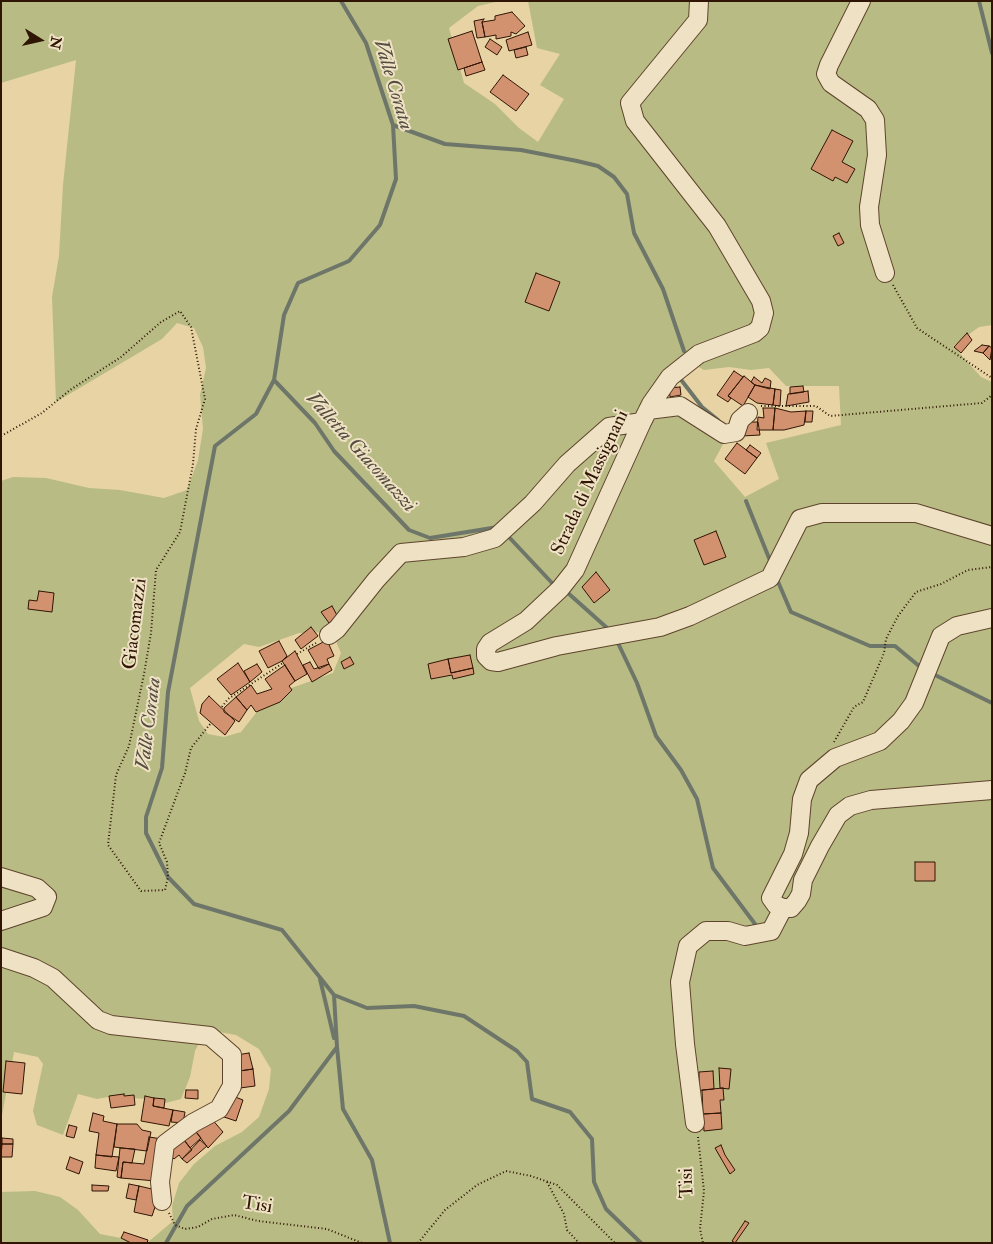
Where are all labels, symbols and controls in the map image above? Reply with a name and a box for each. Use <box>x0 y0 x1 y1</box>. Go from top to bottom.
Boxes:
north arrow <box>15 15 65 65</box>
text: N <box>46 35 65 50</box>
water label: Valle Corata <box>367 37 417 133</box>
water label: Valletta Giacomazzi <box>300 388 420 518</box>
street label: Strada di Massignani <box>547 407 635 559</box>
street label: Giacomazzi <box>119 577 153 671</box>
water label: Valle Corata <box>132 676 168 772</box>
street label: Tisi <box>676 1167 700 1199</box>
street label: Tisi <box>240 1192 274 1220</box>

